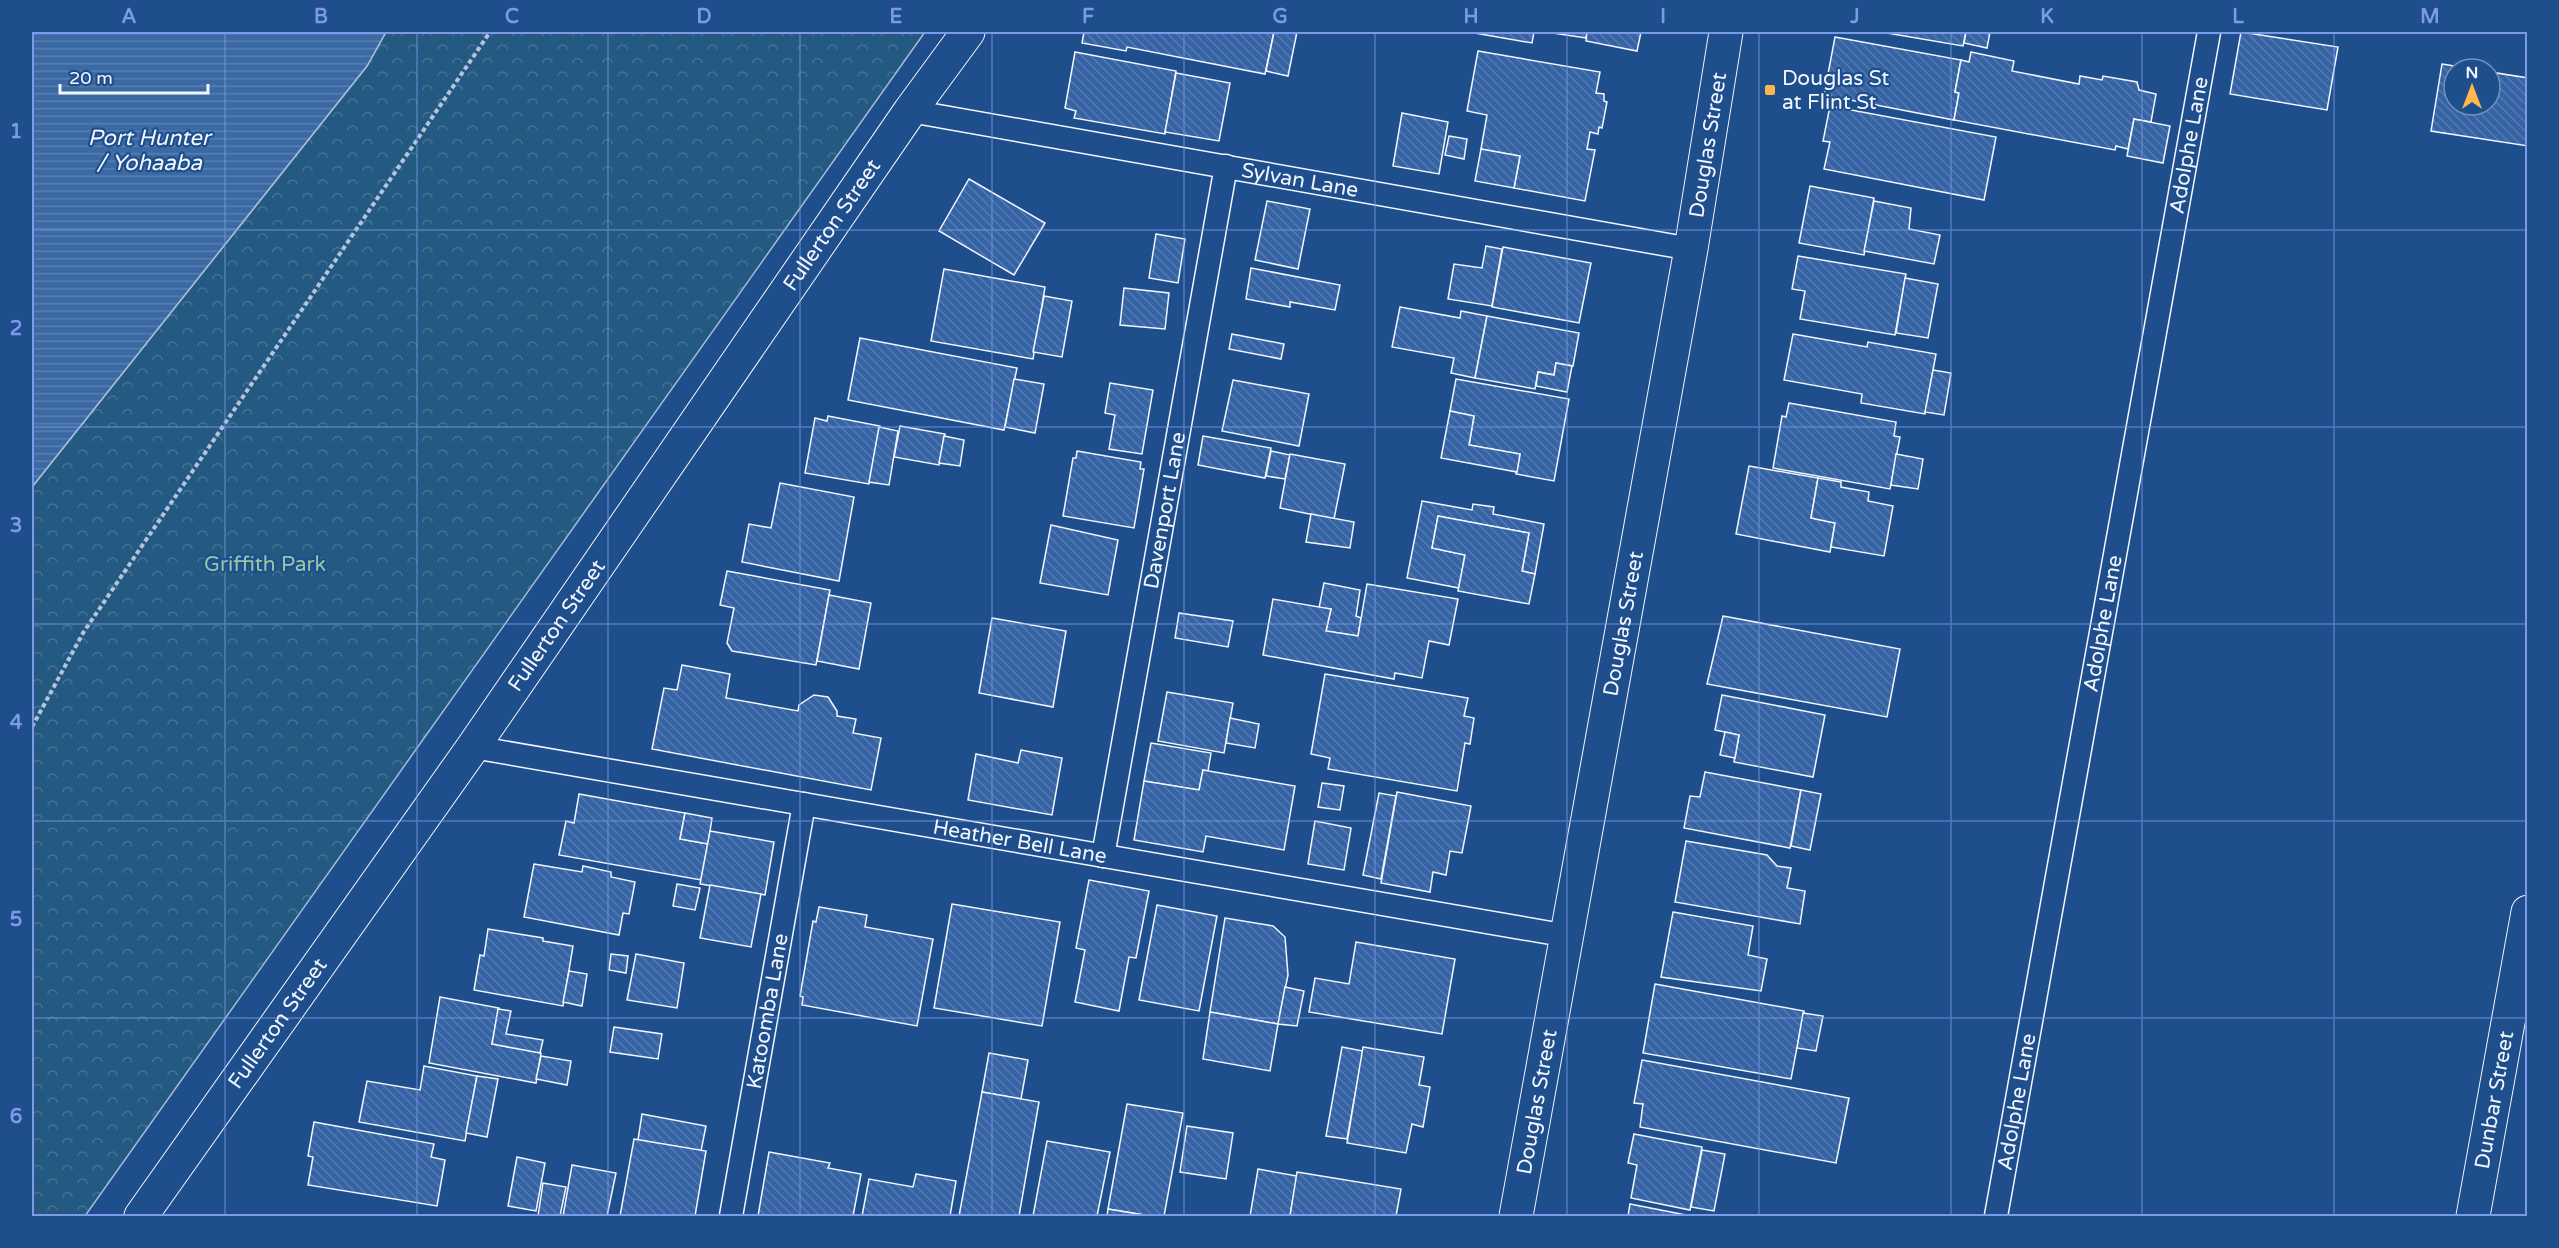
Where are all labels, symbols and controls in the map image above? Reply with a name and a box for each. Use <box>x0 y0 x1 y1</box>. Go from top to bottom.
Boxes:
text: A <box>122 5 137 29</box>
text: B <box>314 5 328 29</box>
text: C <box>505 5 519 29</box>
text: D <box>696 5 712 29</box>
text: E <box>890 5 903 29</box>
text: F <box>1082 5 1094 29</box>
text: G <box>1272 5 1288 29</box>
text: H <box>1463 5 1479 29</box>
text: I <box>1660 5 1666 29</box>
text: J <box>1849 5 1860 29</box>
text: K <box>2040 5 2054 29</box>
text: L <box>2232 5 2244 29</box>
text: M <box>2420 5 2440 29</box>
scale bar <box>60 57 208 95</box>
north arrow <box>2442 57 2502 117</box>
text: N <box>2466 63 2478 83</box>
place label: Douglas St at Flint St <box>1782 66 1889 115</box>
text: 20 m <box>69 67 113 89</box>
street label: Douglas Street <box>1684 71 1732 220</box>
street label: Adolphe Lane <box>2165 75 2214 216</box>
marker: Douglas St at Flint St <box>1763 83 1777 97</box>
text: 1 <box>10 120 22 144</box>
water label: Port Hunter / Yohaaba <box>88 125 213 176</box>
street label: Fullerton Street <box>778 155 886 296</box>
street label: Sylvan Lane <box>1239 158 1360 203</box>
text: 2 <box>10 317 22 341</box>
street label: Davenport Lane <box>1139 430 1191 591</box>
text: 3 <box>10 514 22 538</box>
street label: Douglas Street <box>1598 549 1649 698</box>
park label: Griffith Park <box>204 552 326 577</box>
street label: Adolphe Lane <box>2078 553 2128 694</box>
street label: Fullerton Street <box>503 555 611 696</box>
text: 4 <box>10 711 23 735</box>
street label: Heather Bell Lane <box>931 815 1109 869</box>
text: 5 <box>10 908 22 932</box>
street label: Katoomba Lane <box>742 931 794 1091</box>
street label: Fullerton Street <box>223 954 333 1094</box>
street label: Douglas Street <box>1512 1027 1563 1176</box>
street label: Dunbar Street <box>2470 1029 2519 1171</box>
street label: Adolphe Lane <box>1992 1031 2042 1172</box>
text: 6 <box>10 1105 22 1129</box>

